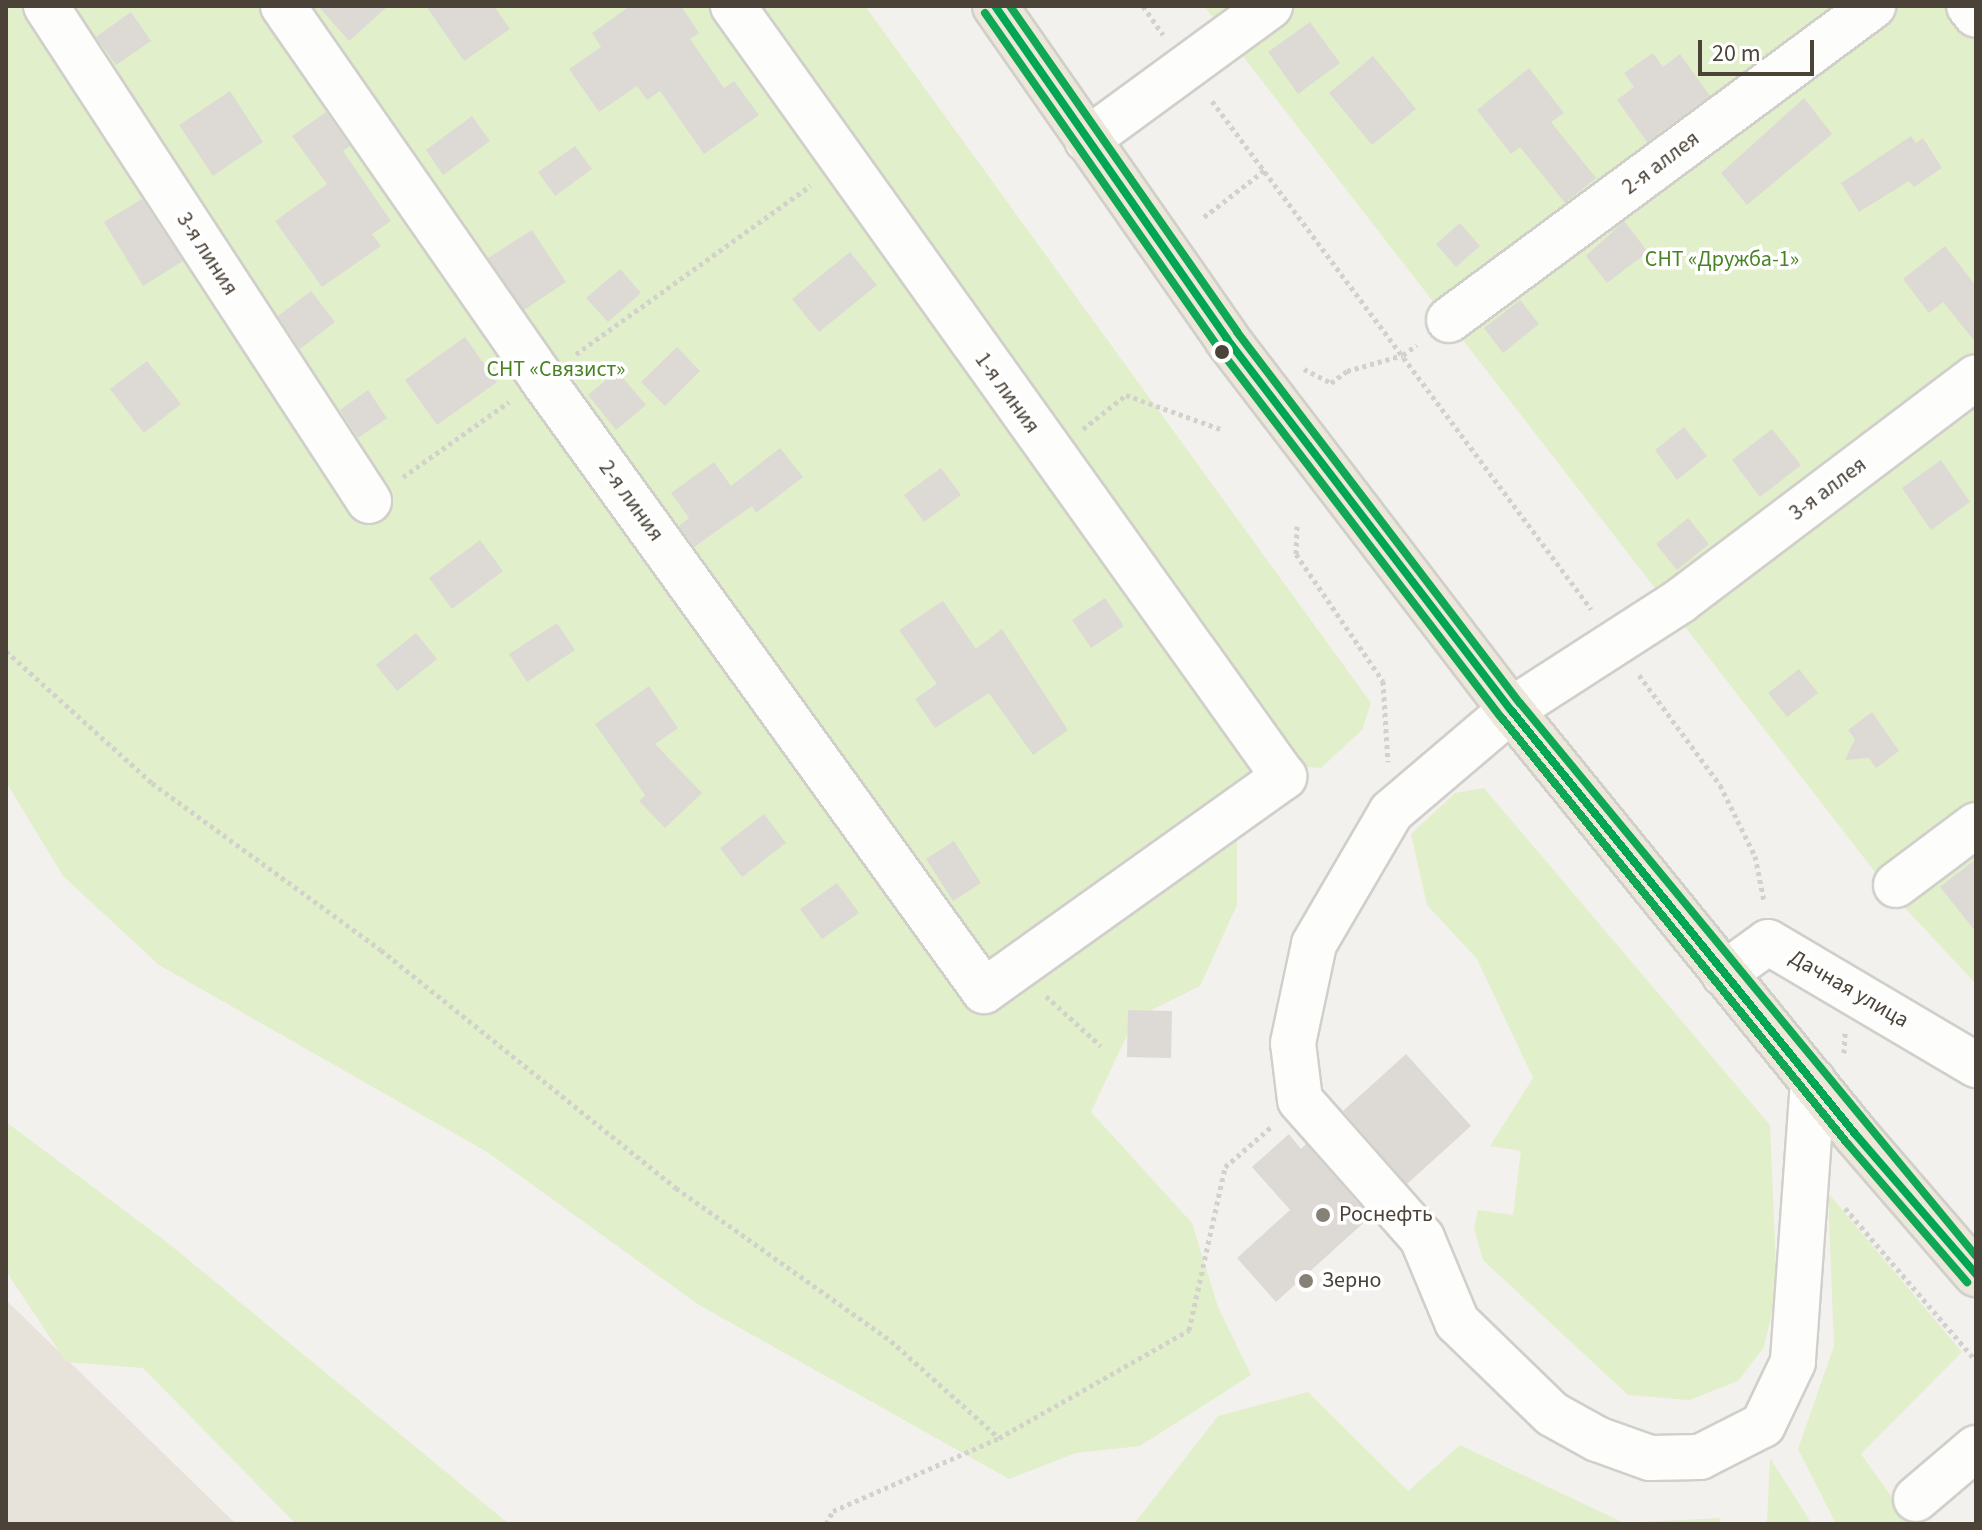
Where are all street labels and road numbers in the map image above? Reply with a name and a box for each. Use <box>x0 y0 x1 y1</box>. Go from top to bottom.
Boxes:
street label: 2-я аллея <box>1617 125 1705 201</box>
street label: 3-я линия <box>170 208 244 300</box>
street label: 1-я линия <box>969 347 1045 439</box>
street label: 3-я аллея <box>1784 451 1872 527</box>
street label: 2-я линия <box>593 455 669 547</box>
street label: Дачная улица <box>1785 944 1913 1034</box>

